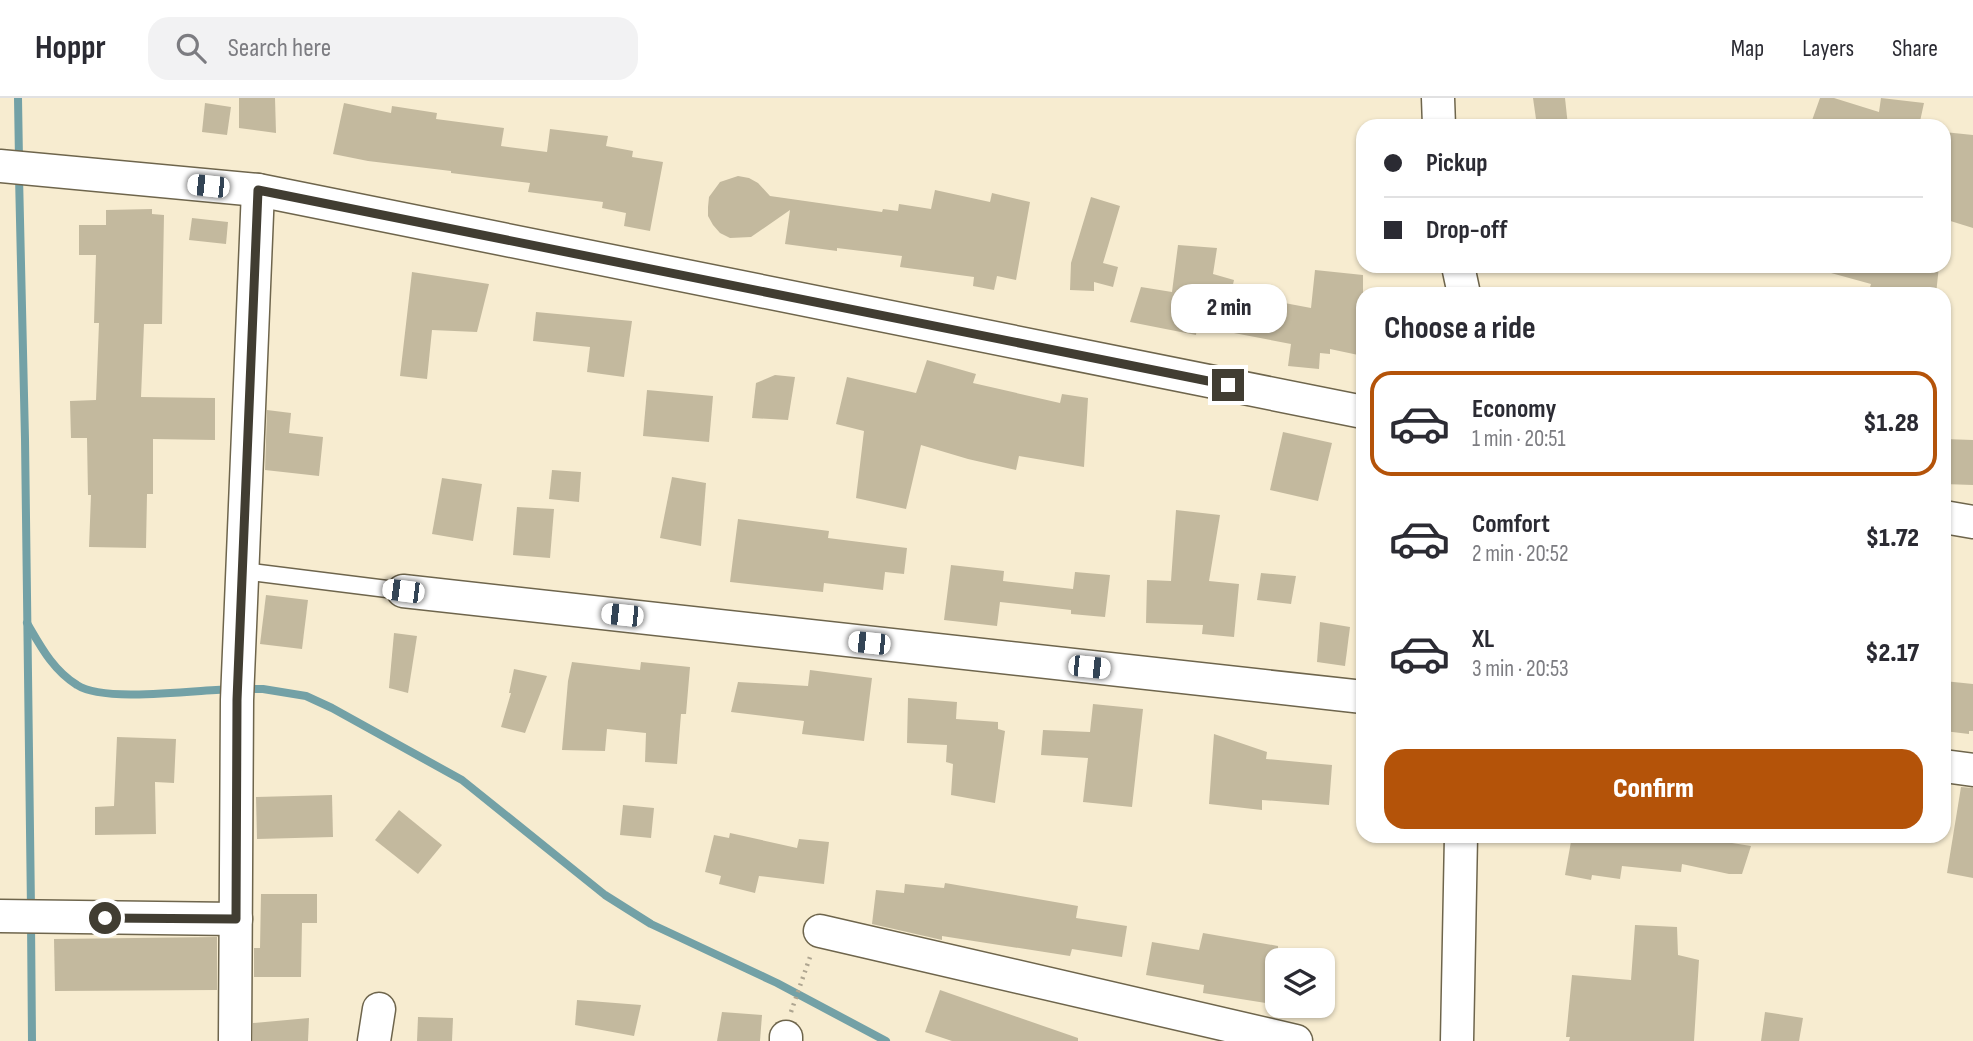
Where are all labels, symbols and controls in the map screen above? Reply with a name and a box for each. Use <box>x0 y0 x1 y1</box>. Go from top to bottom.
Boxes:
search box <box>148 17 638 80</box>
text: Hoppr <box>35 28 106 68</box>
icon: search <box>172 29 210 67</box>
text: Search here <box>228 33 331 64</box>
text: Map <box>1731 34 1764 63</box>
text: Layers <box>1802 34 1854 63</box>
text: Share <box>1892 34 1938 63</box>
text: Pickup <box>1426 148 1488 179</box>
car <box>187 173 230 199</box>
text: Drop-off <box>1426 215 1507 246</box>
callout: 2 min <box>1170 284 1286 332</box>
text: 2 min <box>1207 294 1251 322</box>
text: Choose a ride <box>1384 309 1536 348</box>
route end <box>1212 369 1244 401</box>
icon: car <box>1388 392 1451 455</box>
text: Economy <box>1472 394 1556 425</box>
text: $1.28 <box>1863 408 1919 439</box>
text: 1 min · 20:51 <box>1472 425 1566 453</box>
icon: car <box>1388 507 1451 570</box>
text: Comfort <box>1472 509 1550 540</box>
text: $1.72 <box>1866 523 1919 554</box>
text: 2 min · 20:52 <box>1472 540 1568 568</box>
car <box>381 578 426 604</box>
car <box>601 602 644 628</box>
icon: car <box>1388 622 1451 685</box>
text: XL <box>1472 624 1494 655</box>
car <box>848 630 891 656</box>
text: $2.17 <box>1865 638 1919 669</box>
car <box>1068 654 1111 680</box>
text: 3 min · 20:53 <box>1472 655 1569 683</box>
button: Confirm <box>1384 749 1923 829</box>
route start <box>89 902 121 934</box>
map controls <box>1265 948 1335 1018</box>
button: layers <box>1265 948 1335 1018</box>

